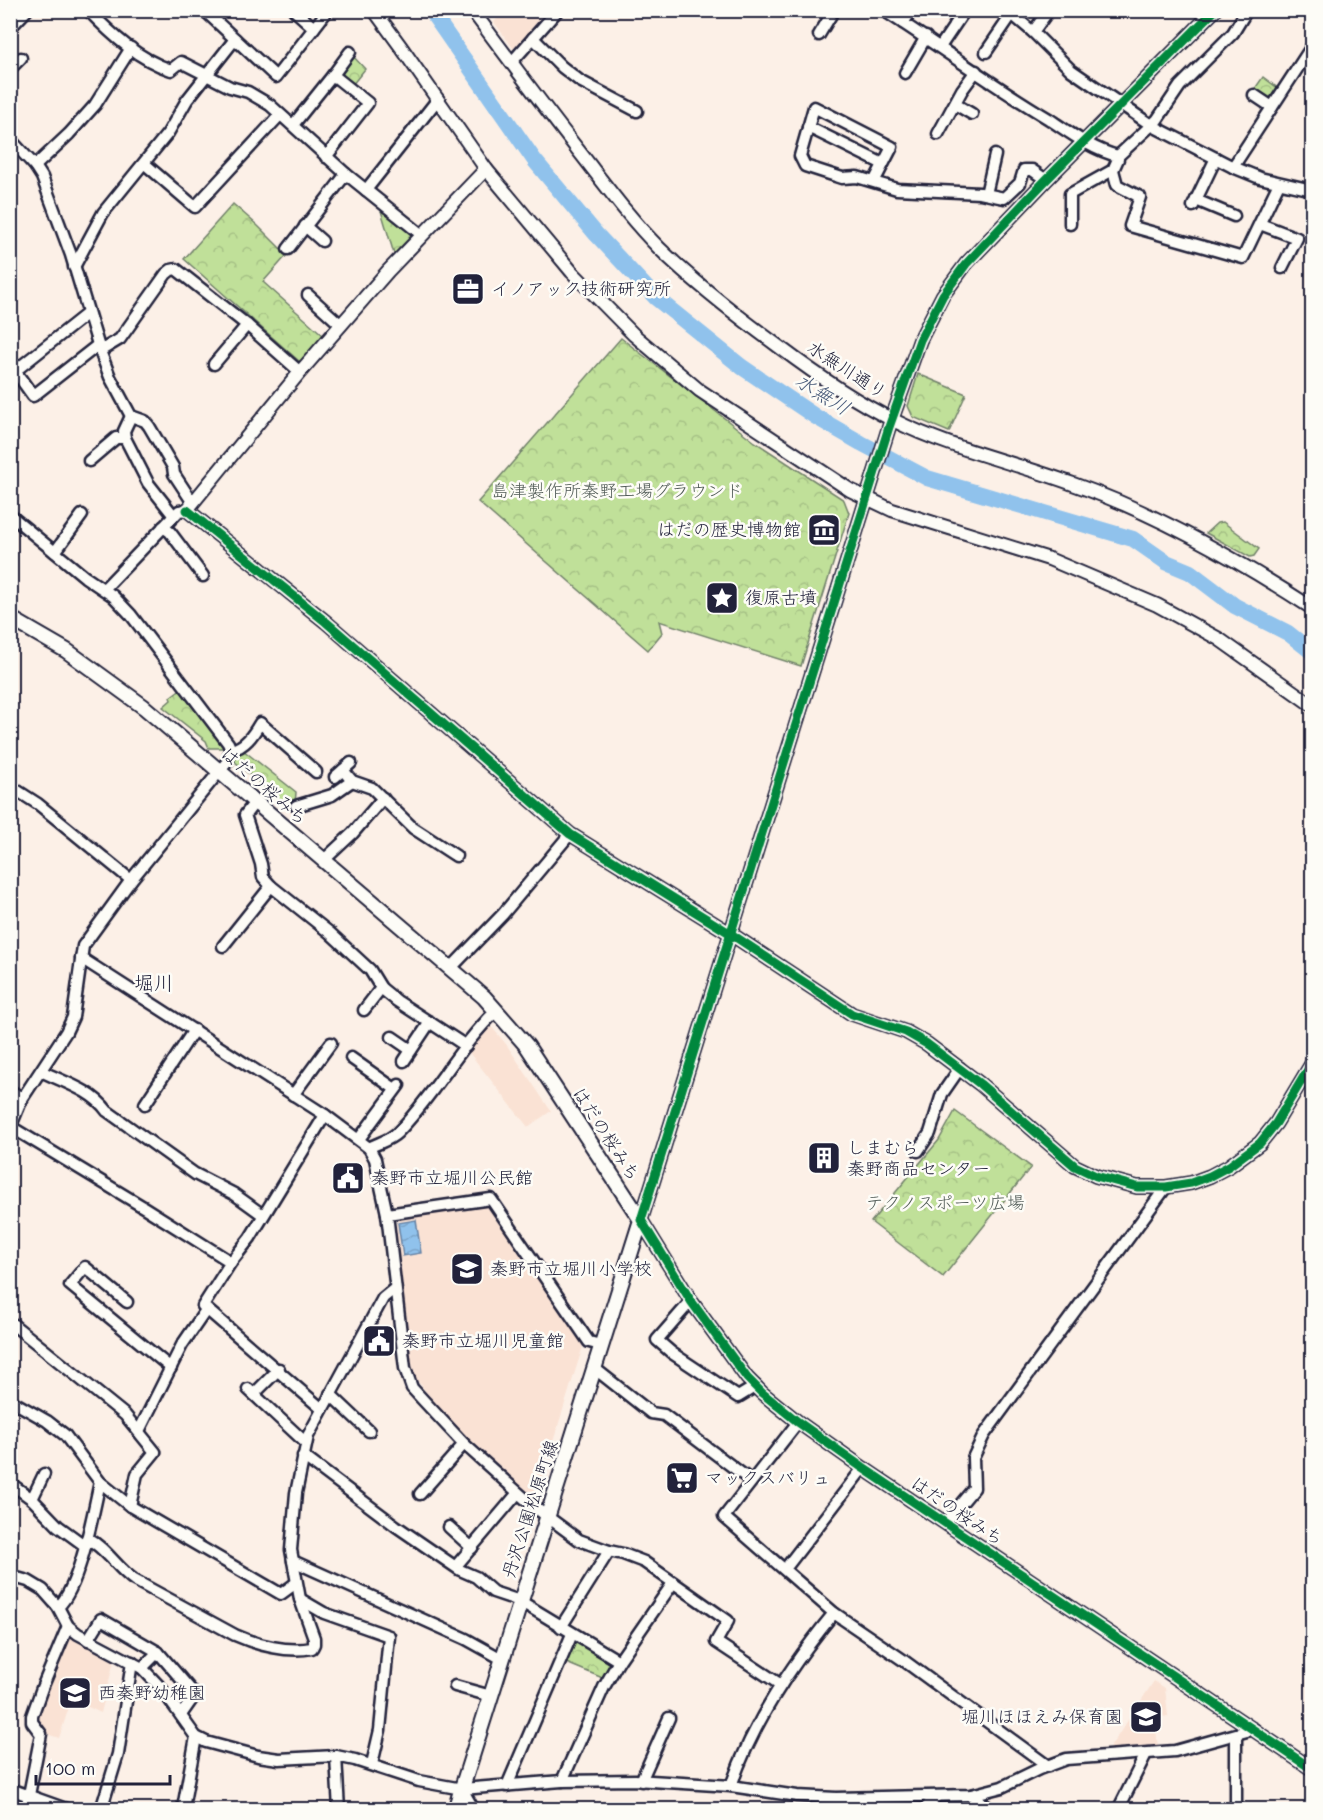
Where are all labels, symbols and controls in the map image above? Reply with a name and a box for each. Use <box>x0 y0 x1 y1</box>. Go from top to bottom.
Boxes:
office icon: イノアック技術研究所 <box>450 271 486 307</box>
place label: イノアック技術研究所 <box>491 276 671 300</box>
street label: 水無川通り <box>803 336 891 404</box>
water label: 水無川 <box>791 368 855 420</box>
park label: 島津製作所秦野工場グラウンド <box>491 478 743 502</box>
museum icon: はだの歴史博物館 <box>806 512 842 548</box>
place label: はだの歴史博物館 <box>657 517 801 541</box>
place icon: 復原古墳 <box>704 580 740 616</box>
place label: 復原古墳 <box>745 585 817 609</box>
street label: はだの桜みち <box>216 741 313 829</box>
district label: 堀川 <box>134 969 174 995</box>
street label: はだの桜みち <box>568 1082 646 1185</box>
place label: しまむら 秦野商品センター <box>847 1135 990 1180</box>
building icon: しまむら 秦野商品センター <box>806 1140 842 1176</box>
public building icon: 秦野市立堀川公民館 <box>330 1160 366 1196</box>
place label: 秦野市立堀川公民館 <box>371 1165 533 1189</box>
park label: テクノスポーツ広場 <box>865 1190 1025 1214</box>
school or university icon: 秦野市立堀川小学校 <box>449 1251 485 1287</box>
place label: 秦野市立堀川小学校 <box>490 1256 652 1280</box>
public building icon: 秦野市立堀川児童館 <box>361 1323 397 1359</box>
place label: 秦野市立堀川児童館 <box>402 1328 564 1352</box>
street label: 丹沢公園松原町線 <box>495 1437 563 1581</box>
supermarket icon: マックスバリュ <box>664 1460 700 1496</box>
place label: マックスバリュ <box>705 1465 831 1489</box>
street label: はだの桜みち <box>906 1470 1009 1550</box>
school or university icon: 西秦野幼稚園 <box>57 1675 93 1711</box>
place label: 西秦野幼稚園 <box>98 1680 206 1704</box>
school or university icon: 堀川ほほえみ保育園 <box>1128 1699 1164 1735</box>
place label: 堀川ほほえみ保育園 <box>961 1704 1123 1728</box>
scale bar <box>36 1748 170 1786</box>
text: 100 m <box>45 1756 95 1780</box>

